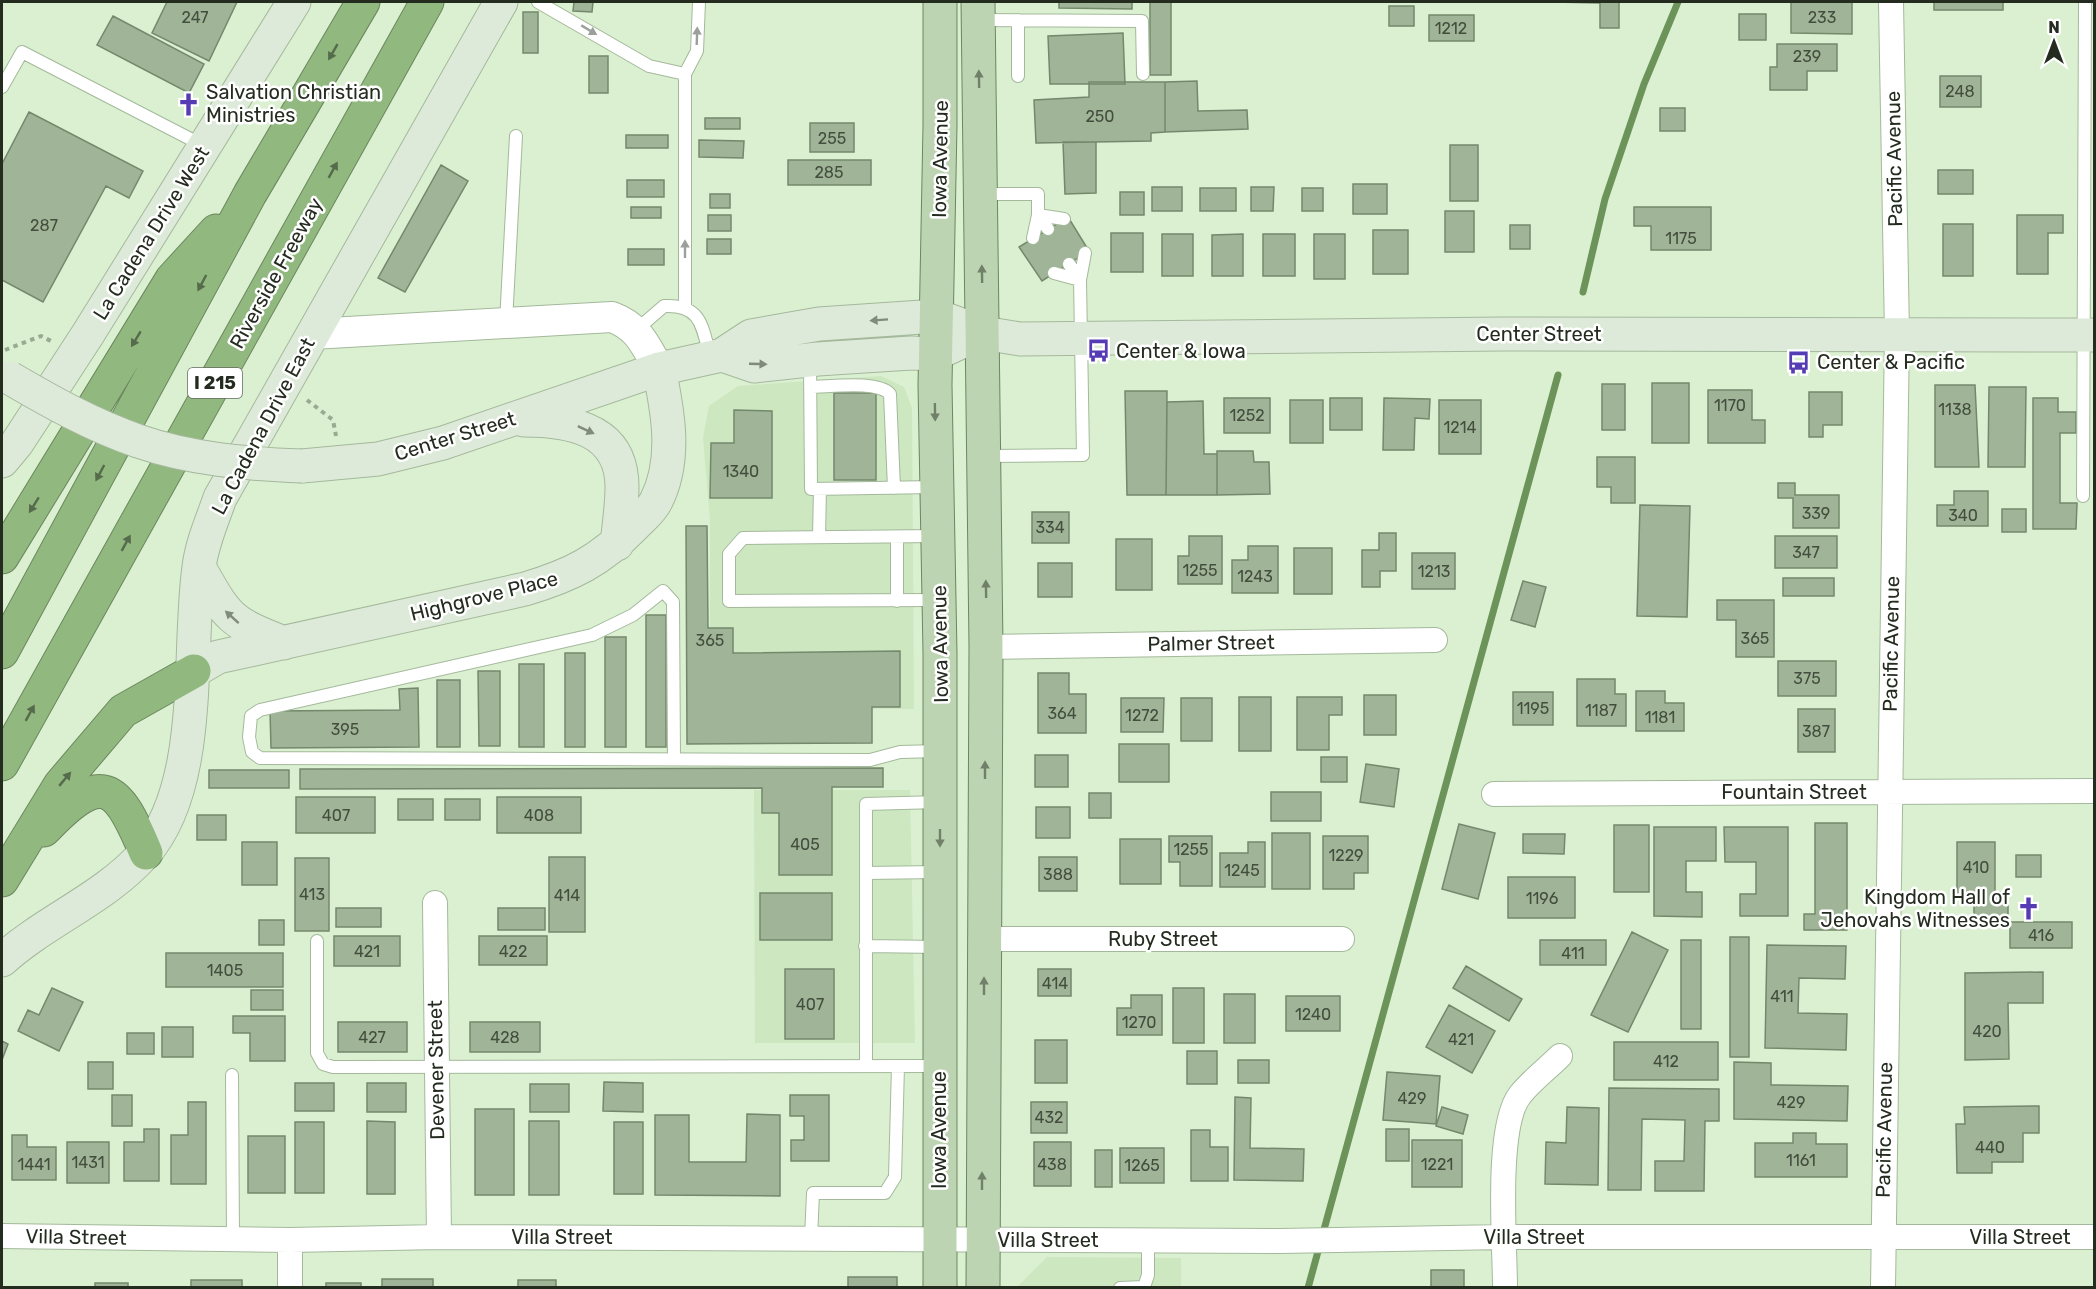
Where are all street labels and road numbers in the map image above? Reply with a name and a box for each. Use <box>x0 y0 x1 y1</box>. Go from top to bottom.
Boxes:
street label: Pacific Avenue <box>1881 91 1907 227</box>
street label: Iowa Avenue <box>927 100 953 218</box>
street label: La Cadena Drive West <box>88 142 214 324</box>
street label: Riverside Freeway <box>225 193 327 353</box>
street label: Center Street <box>1476 322 1602 346</box>
street label: La Cadena Drive East <box>206 333 320 519</box>
road number: I 215 <box>188 368 242 398</box>
street label: Center Street <box>392 406 519 466</box>
street label: Highgrove Place <box>408 566 560 626</box>
street label: Pacific Avenue <box>1878 576 1904 712</box>
street label: Iowa Avenue <box>927 585 953 703</box>
street label: Palmer Street <box>1147 630 1275 656</box>
street label: Fountain Street <box>1721 780 1867 804</box>
street label: Ruby Street <box>1108 927 1218 951</box>
street label: Devener Street <box>423 1000 449 1140</box>
street label: Pacific Avenue <box>1871 1062 1897 1198</box>
street label: Iowa Avenue <box>927 1071 951 1189</box>
street label: Villa Street <box>25 1224 127 1250</box>
street label: Villa Street <box>511 1225 613 1249</box>
street label: Villa Street <box>1483 1225 1585 1249</box>
street label: Villa Street <box>1969 1225 2071 1249</box>
street label: Villa Street <box>997 1228 1099 1252</box>

